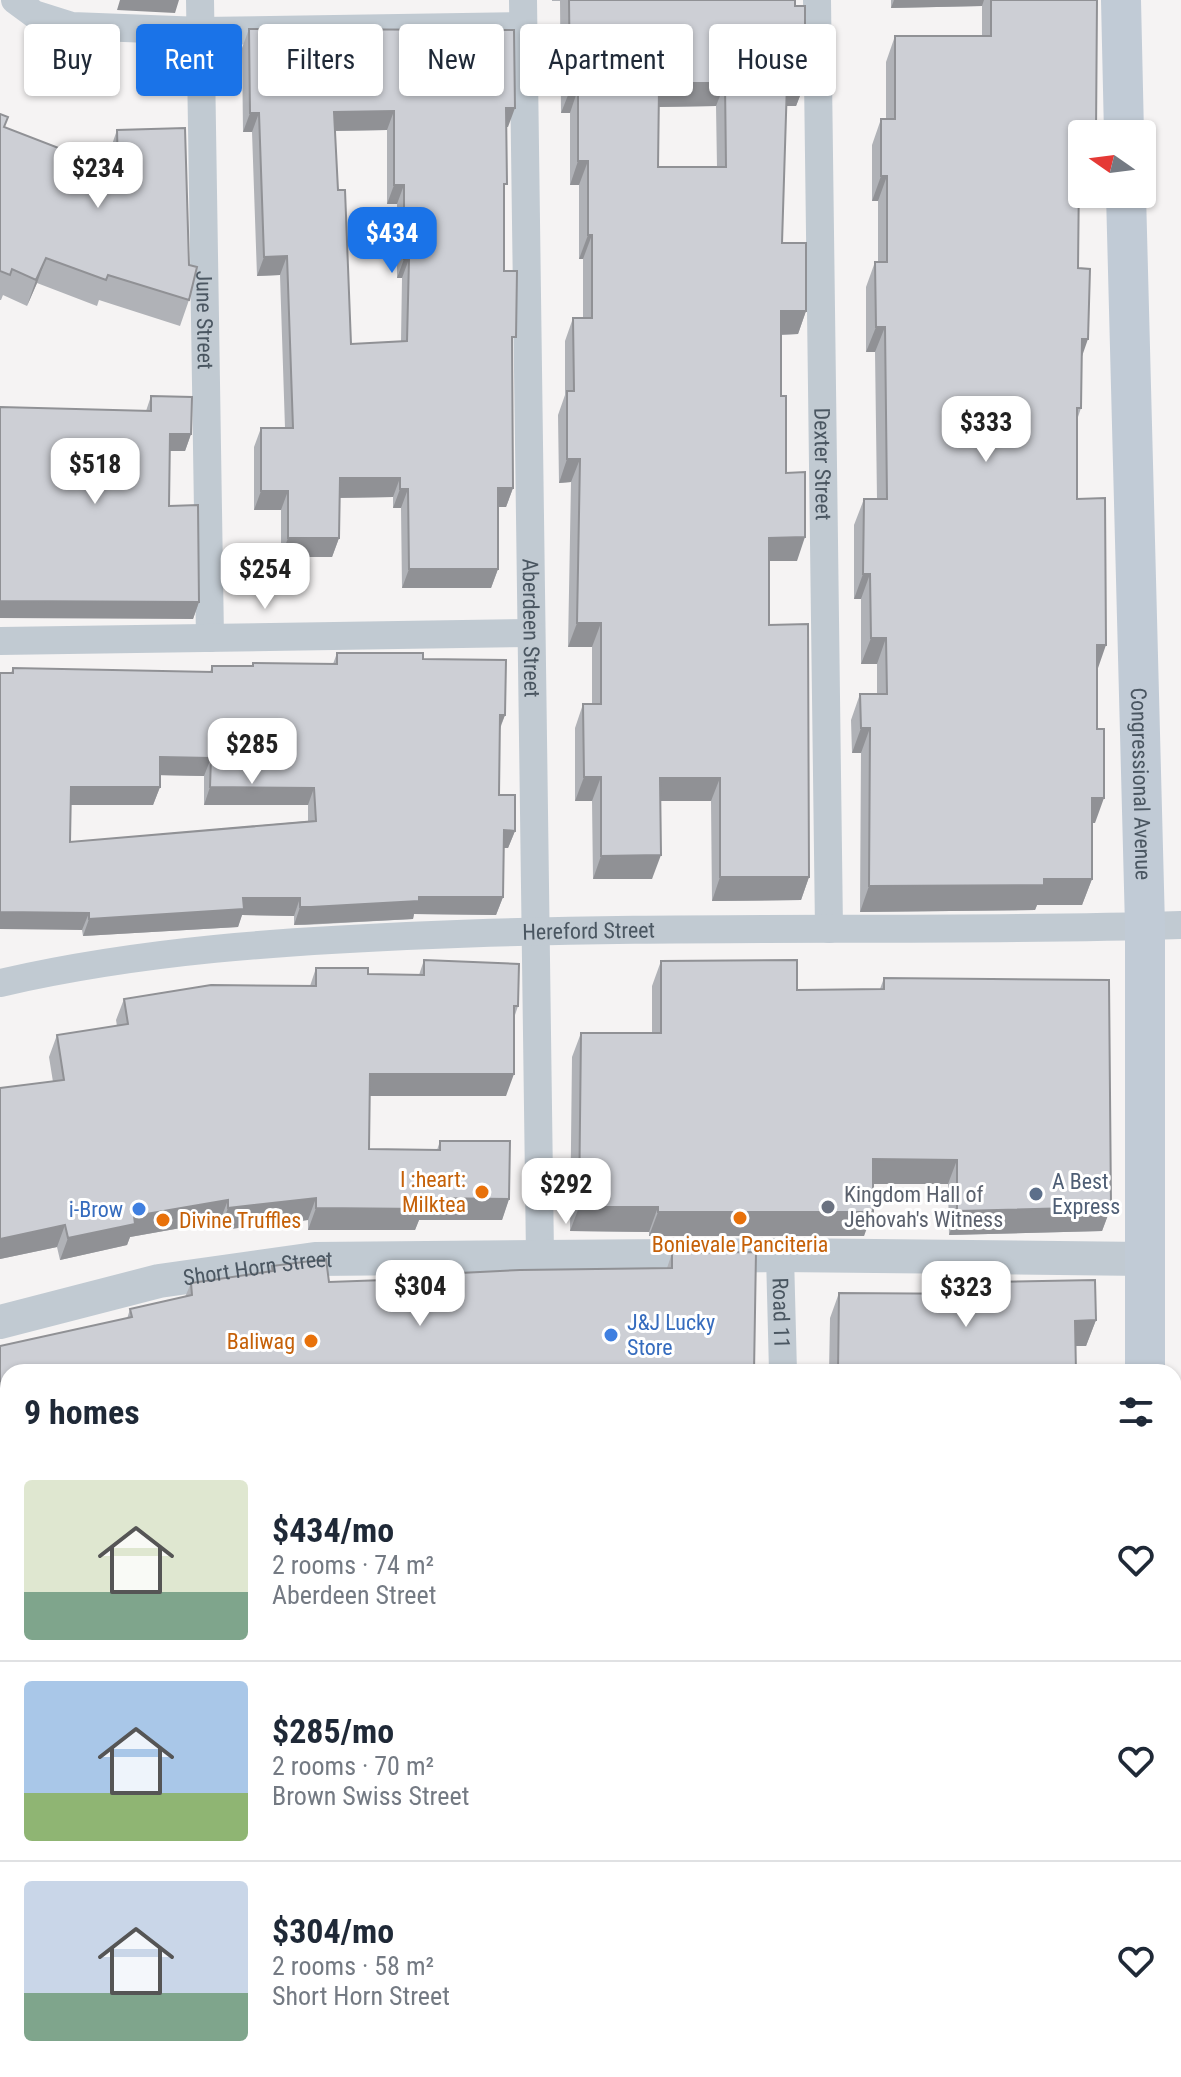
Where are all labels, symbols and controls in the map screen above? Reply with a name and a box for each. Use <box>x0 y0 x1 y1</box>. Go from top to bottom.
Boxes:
chip: Buy <box>24 24 120 96</box>
chip: Rent <box>136 24 242 96</box>
chip: Filters <box>258 24 383 96</box>
chip: New <box>399 24 504 96</box>
chip: Apartment <box>520 24 693 96</box>
chip: House <box>709 24 836 96</box>
north arrow <box>1068 120 1156 208</box>
map controls <box>1068 120 1156 208</box>
pin: $234 <box>51 142 145 210</box>
text: $234 <box>72 153 124 183</box>
pin: $434 <box>345 207 439 275</box>
text: $434 <box>366 218 418 248</box>
street label: June Street <box>192 270 218 370</box>
pin: $333 <box>939 396 1033 464</box>
street label: Dexter Street <box>810 407 836 520</box>
text: $333 <box>960 407 1012 437</box>
pin: $518 <box>48 438 142 506</box>
text: $518 <box>69 449 121 479</box>
pin: $254 <box>218 543 312 611</box>
text: $254 <box>239 554 291 584</box>
street label: Aberdeen Street <box>518 558 545 698</box>
street label: Congressional Avenue <box>1126 687 1156 880</box>
pin: $285 <box>205 718 299 786</box>
text: $285 <box>226 729 278 759</box>
street label: Hereford Street <box>522 917 655 944</box>
pin: $292 <box>519 1158 613 1226</box>
place label: I :heart: Milktea <box>400 1167 466 1217</box>
text: $292 <box>540 1169 592 1199</box>
place label: A Best Express <box>1052 1169 1120 1219</box>
place label: Kingdom Hall of Jehovah's Witness <box>844 1182 1003 1232</box>
marker: I :heart: Milktea <box>473 1183 491 1201</box>
marker: A Best Express <box>1027 1185 1045 1203</box>
place label: i-Brow <box>69 1197 123 1222</box>
marker: Kingdom Hall of Jehovah's Witness <box>819 1198 837 1216</box>
marker: i-Brow <box>130 1200 148 1218</box>
place label: Divine Truffles <box>179 1208 301 1233</box>
marker: Bonievale Panciteria <box>731 1209 749 1227</box>
marker: Divine Truffles <box>154 1211 172 1229</box>
place label: Bonievale Panciteria <box>652 1232 828 1257</box>
street label: Short Horn Street <box>182 1246 333 1290</box>
pin: $304 <box>373 1260 467 1328</box>
pin: $323 <box>919 1261 1013 1329</box>
text: $304 <box>394 1271 446 1301</box>
text: $323 <box>940 1272 992 1302</box>
street label: Road 11 <box>768 1277 795 1349</box>
place label: J&J Lucky Store <box>627 1310 715 1360</box>
marker: J&J Lucky Store <box>602 1326 620 1344</box>
place label: Baliwag <box>227 1329 295 1354</box>
marker: Baliwag <box>302 1332 320 1350</box>
icon: filters <box>1114 1390 1158 1434</box>
text: 9 homes <box>24 1392 140 1432</box>
text: $434/mo <box>272 1510 394 1550</box>
icon: home <box>88 1512 184 1608</box>
icon: heart <box>1114 1538 1158 1582</box>
text: 2 rooms · 74 m² <box>272 1550 434 1580</box>
text: Aberdeen Street <box>272 1580 436 1610</box>
text: $285/mo <box>272 1711 394 1751</box>
icon: home <box>88 1713 184 1809</box>
icon: heart <box>1114 1739 1158 1783</box>
text: 2 rooms · 70 m² <box>272 1751 434 1781</box>
text: Brown Swiss Street <box>272 1781 469 1811</box>
text: $304/mo <box>272 1911 394 1951</box>
icon: home <box>88 1913 184 2009</box>
icon: heart <box>1114 1939 1158 1983</box>
text: 2 rooms · 58 m² <box>272 1951 434 1981</box>
text: Short Horn Street <box>272 1981 450 2011</box>

